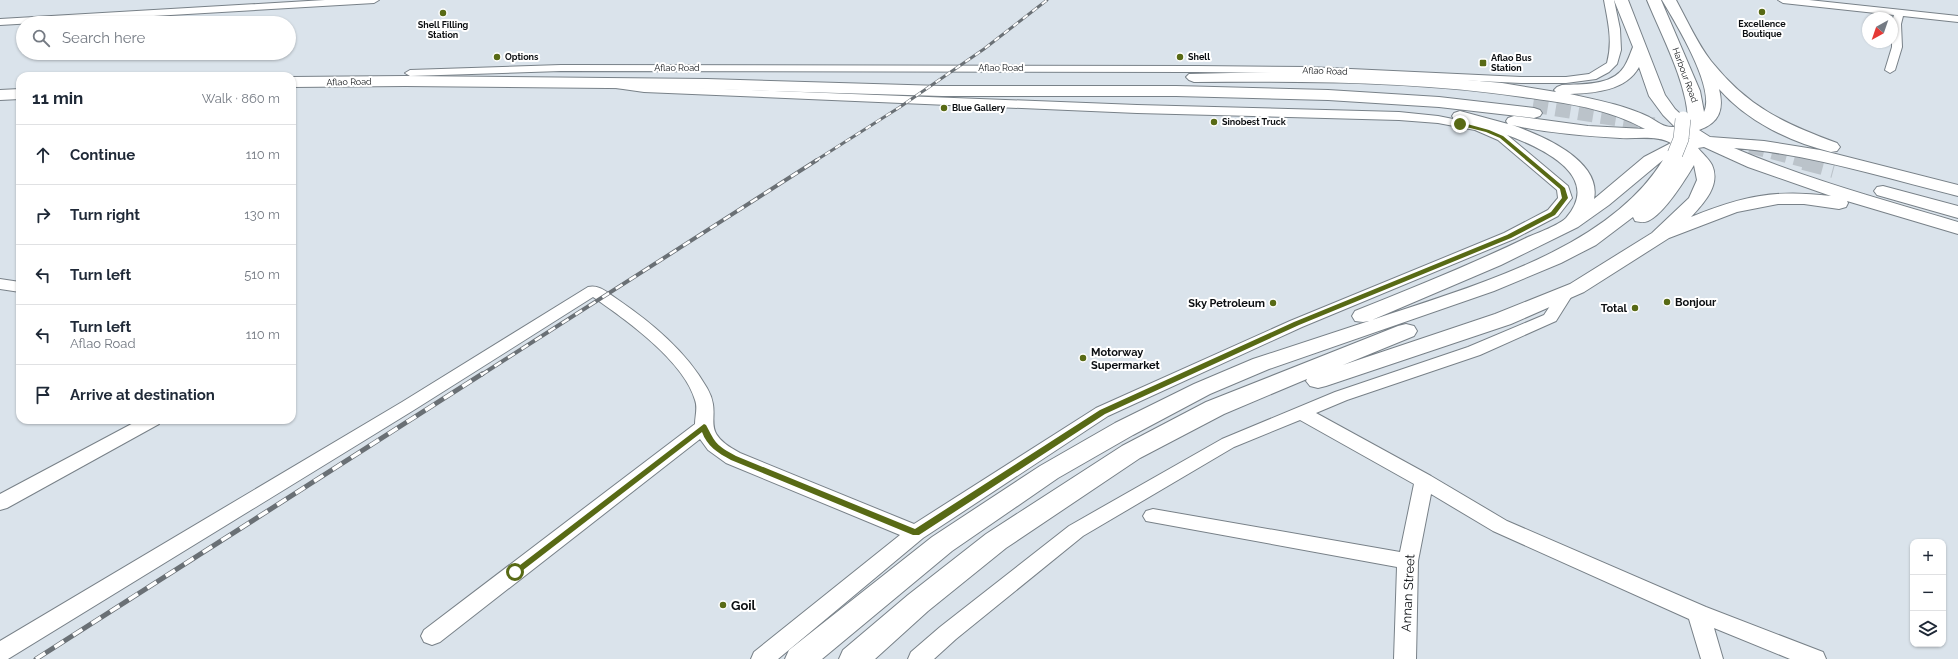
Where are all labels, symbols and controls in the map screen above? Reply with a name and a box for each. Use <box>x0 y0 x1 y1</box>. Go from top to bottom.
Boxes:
marker: Excellence Boutique <box>1757 7 1767 17</box>
marker: Shell Filling Station <box>438 8 448 18</box>
north arrow <box>1862 12 1898 48</box>
search box <box>16 16 296 60</box>
place label: Excellence Boutique <box>1738 19 1786 39</box>
place label: Shell Filling Station <box>418 20 469 40</box>
icon: search <box>30 27 52 49</box>
text: Search here <box>62 29 145 47</box>
street label: Harbour Road <box>1670 46 1700 104</box>
marker: Options <box>492 52 502 62</box>
place label: Options <box>505 52 539 62</box>
marker: Shell <box>1175 52 1185 62</box>
place label: Shell <box>1188 52 1210 62</box>
place label: Aflao Bus Station <box>1491 53 1532 73</box>
marker: Aflao Bus Station <box>1478 58 1488 68</box>
street label: Aflao Road <box>654 63 700 73</box>
street label: Aflao Road <box>978 63 1024 73</box>
street label: Aflao Road <box>1302 65 1348 77</box>
street label: Aflao Road <box>326 77 372 87</box>
text: 11 min <box>32 88 83 108</box>
text: Walk · 860 m <box>202 91 280 106</box>
marker: Blue Gallery <box>939 103 949 113</box>
place label: Blue Gallery <box>952 103 1005 113</box>
route end <box>1451 115 1469 133</box>
marker: Sinobest Truck <box>1209 117 1219 127</box>
place label: Sinobest Truck <box>1222 117 1287 127</box>
icon: ahead <box>32 144 54 166</box>
text: Continue <box>70 146 135 164</box>
text: 110 m <box>246 147 280 162</box>
icon: right <box>32 204 54 226</box>
text: Turn right <box>70 206 140 224</box>
text: 130 m <box>244 207 280 222</box>
icon: left <box>32 264 54 286</box>
text: Turn left <box>70 266 131 284</box>
text: 510 m <box>244 267 280 282</box>
place label: Bonjour <box>1675 296 1717 309</box>
place label: Sky Petroleum <box>1188 297 1265 310</box>
marker: Bonjour <box>1662 297 1672 307</box>
marker: Sky Petroleum <box>1268 298 1278 308</box>
place label: Total <box>1601 302 1628 315</box>
marker: Total <box>1630 303 1640 313</box>
text: Turn left <box>70 318 131 336</box>
icon: left <box>32 324 54 346</box>
text: 110 m <box>246 327 280 342</box>
text: Aflao Road <box>70 336 135 351</box>
place label: Motorway Supermarket <box>1091 346 1161 372</box>
marker: Motorway Supermarket <box>1078 353 1088 363</box>
icon: arrive <box>32 384 54 406</box>
text: Arrive at destination <box>70 386 215 404</box>
map controls <box>1910 539 1946 647</box>
button: + <box>1910 539 1946 575</box>
street label: Annan Street <box>1398 553 1418 632</box>
route start <box>506 563 524 581</box>
button: − <box>1910 575 1946 611</box>
place label: Goil <box>731 598 757 613</box>
marker: Goil <box>718 600 728 610</box>
button: layers <box>1910 611 1946 647</box>

